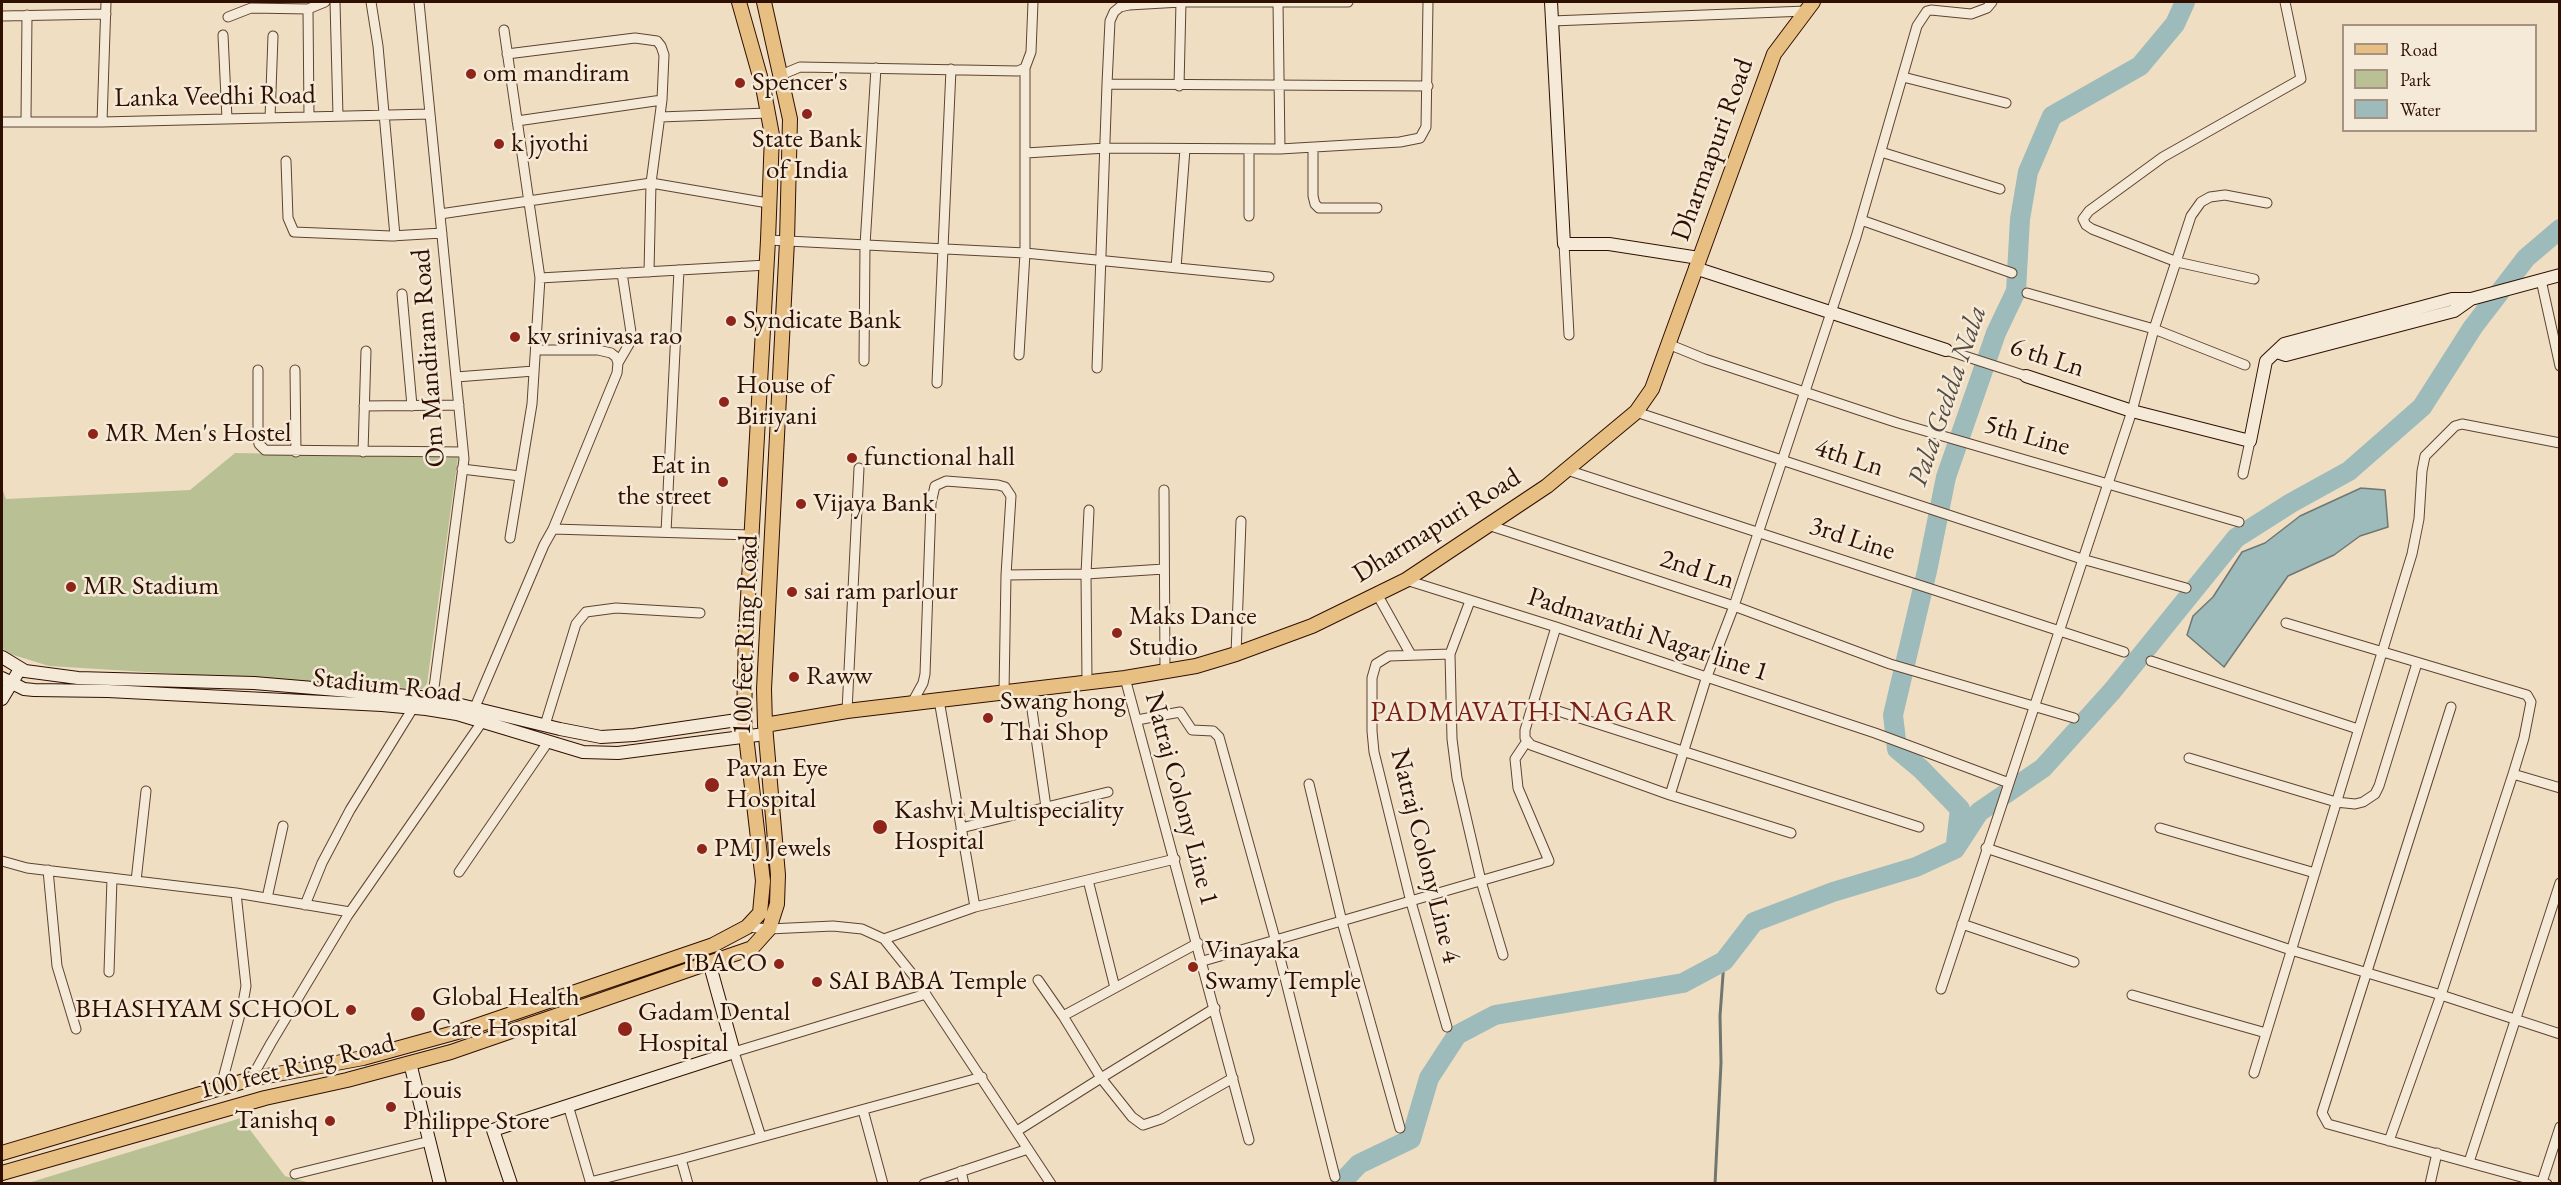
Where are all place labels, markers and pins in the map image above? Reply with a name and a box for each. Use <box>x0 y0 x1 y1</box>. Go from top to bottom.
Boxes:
place label: om mandiram <box>483 58 630 90</box>
marker: om mandiram <box>464 67 478 81</box>
place label: Spencer's <box>752 67 847 99</box>
marker: Spencer's <box>733 76 747 90</box>
marker: State Bank of India <box>800 107 814 121</box>
place label: State Bank of India <box>752 124 862 187</box>
place label: k jyothi <box>511 128 589 160</box>
marker: k jyothi <box>492 137 506 151</box>
place label: Syndicate Bank <box>743 305 901 337</box>
marker: Syndicate Bank <box>724 314 738 328</box>
place label: kv srinivasa rao <box>527 321 682 353</box>
marker: kv srinivasa rao <box>508 330 522 344</box>
place label: House of Biriyani <box>736 370 832 433</box>
marker: House of Biriyani <box>717 395 731 409</box>
place label: MR Men's Hostel <box>105 418 292 450</box>
marker: MR Men's Hostel <box>86 427 100 441</box>
place label: functional hall <box>864 442 1015 474</box>
place label: Eat in the street <box>617 450 711 513</box>
marker: functional hall <box>845 451 859 465</box>
marker: Eat in the street <box>716 475 730 489</box>
place label: Vijaya Bank <box>813 488 935 520</box>
marker: Vijaya Bank <box>794 497 808 511</box>
place label: MR Stadium <box>83 571 219 603</box>
place label: sai ram parlour <box>804 576 958 608</box>
marker: MR Stadium <box>64 580 78 594</box>
marker: sai ram parlour <box>785 585 799 599</box>
place label: Maks Dance Studio <box>1129 601 1257 664</box>
marker: Maks Dance Studio <box>1110 626 1124 640</box>
place label: Raww <box>806 661 872 693</box>
marker: Raww <box>787 670 801 684</box>
place label: Swang hong Thai Shop <box>1000 686 1126 749</box>
marker: Swang hong Thai Shop <box>981 711 995 725</box>
place label: Pavan Eye Hospital <box>726 753 828 816</box>
marker: Pavan Eye Hospital <box>703 776 721 794</box>
place label: Kashvi Multispeciality Hospital <box>894 795 1124 858</box>
marker: Kashvi Multispeciality Hospital <box>871 818 889 836</box>
place label: PMJ Jewels <box>714 833 831 865</box>
marker: PMJ Jewels <box>695 842 709 856</box>
place label: Vinayaka Swamy Temple <box>1205 935 1361 998</box>
place label: IBACO <box>684 948 767 980</box>
marker: IBACO <box>772 957 786 971</box>
marker: Vinayaka Swamy Temple <box>1186 960 1200 974</box>
place label: SAI BABA Temple <box>829 966 1027 998</box>
marker: SAI BABA Temple <box>810 975 824 989</box>
place label: Global Health Care Hospital <box>432 982 580 1045</box>
place label: BHASHYAM SCHOOL <box>75 994 339 1026</box>
place label: Gadam Dental Hospital <box>638 997 790 1060</box>
marker: BHASHYAM SCHOOL <box>344 1003 358 1017</box>
marker: Global Health Care Hospital <box>409 1005 427 1023</box>
marker: Gadam Dental Hospital <box>616 1020 634 1038</box>
place label: Louis Philippe Store <box>403 1075 549 1138</box>
marker: Louis Philippe Store <box>384 1100 398 1114</box>
place label: Tanishq <box>234 1105 318 1137</box>
marker: Tanishq <box>323 1114 337 1128</box>

